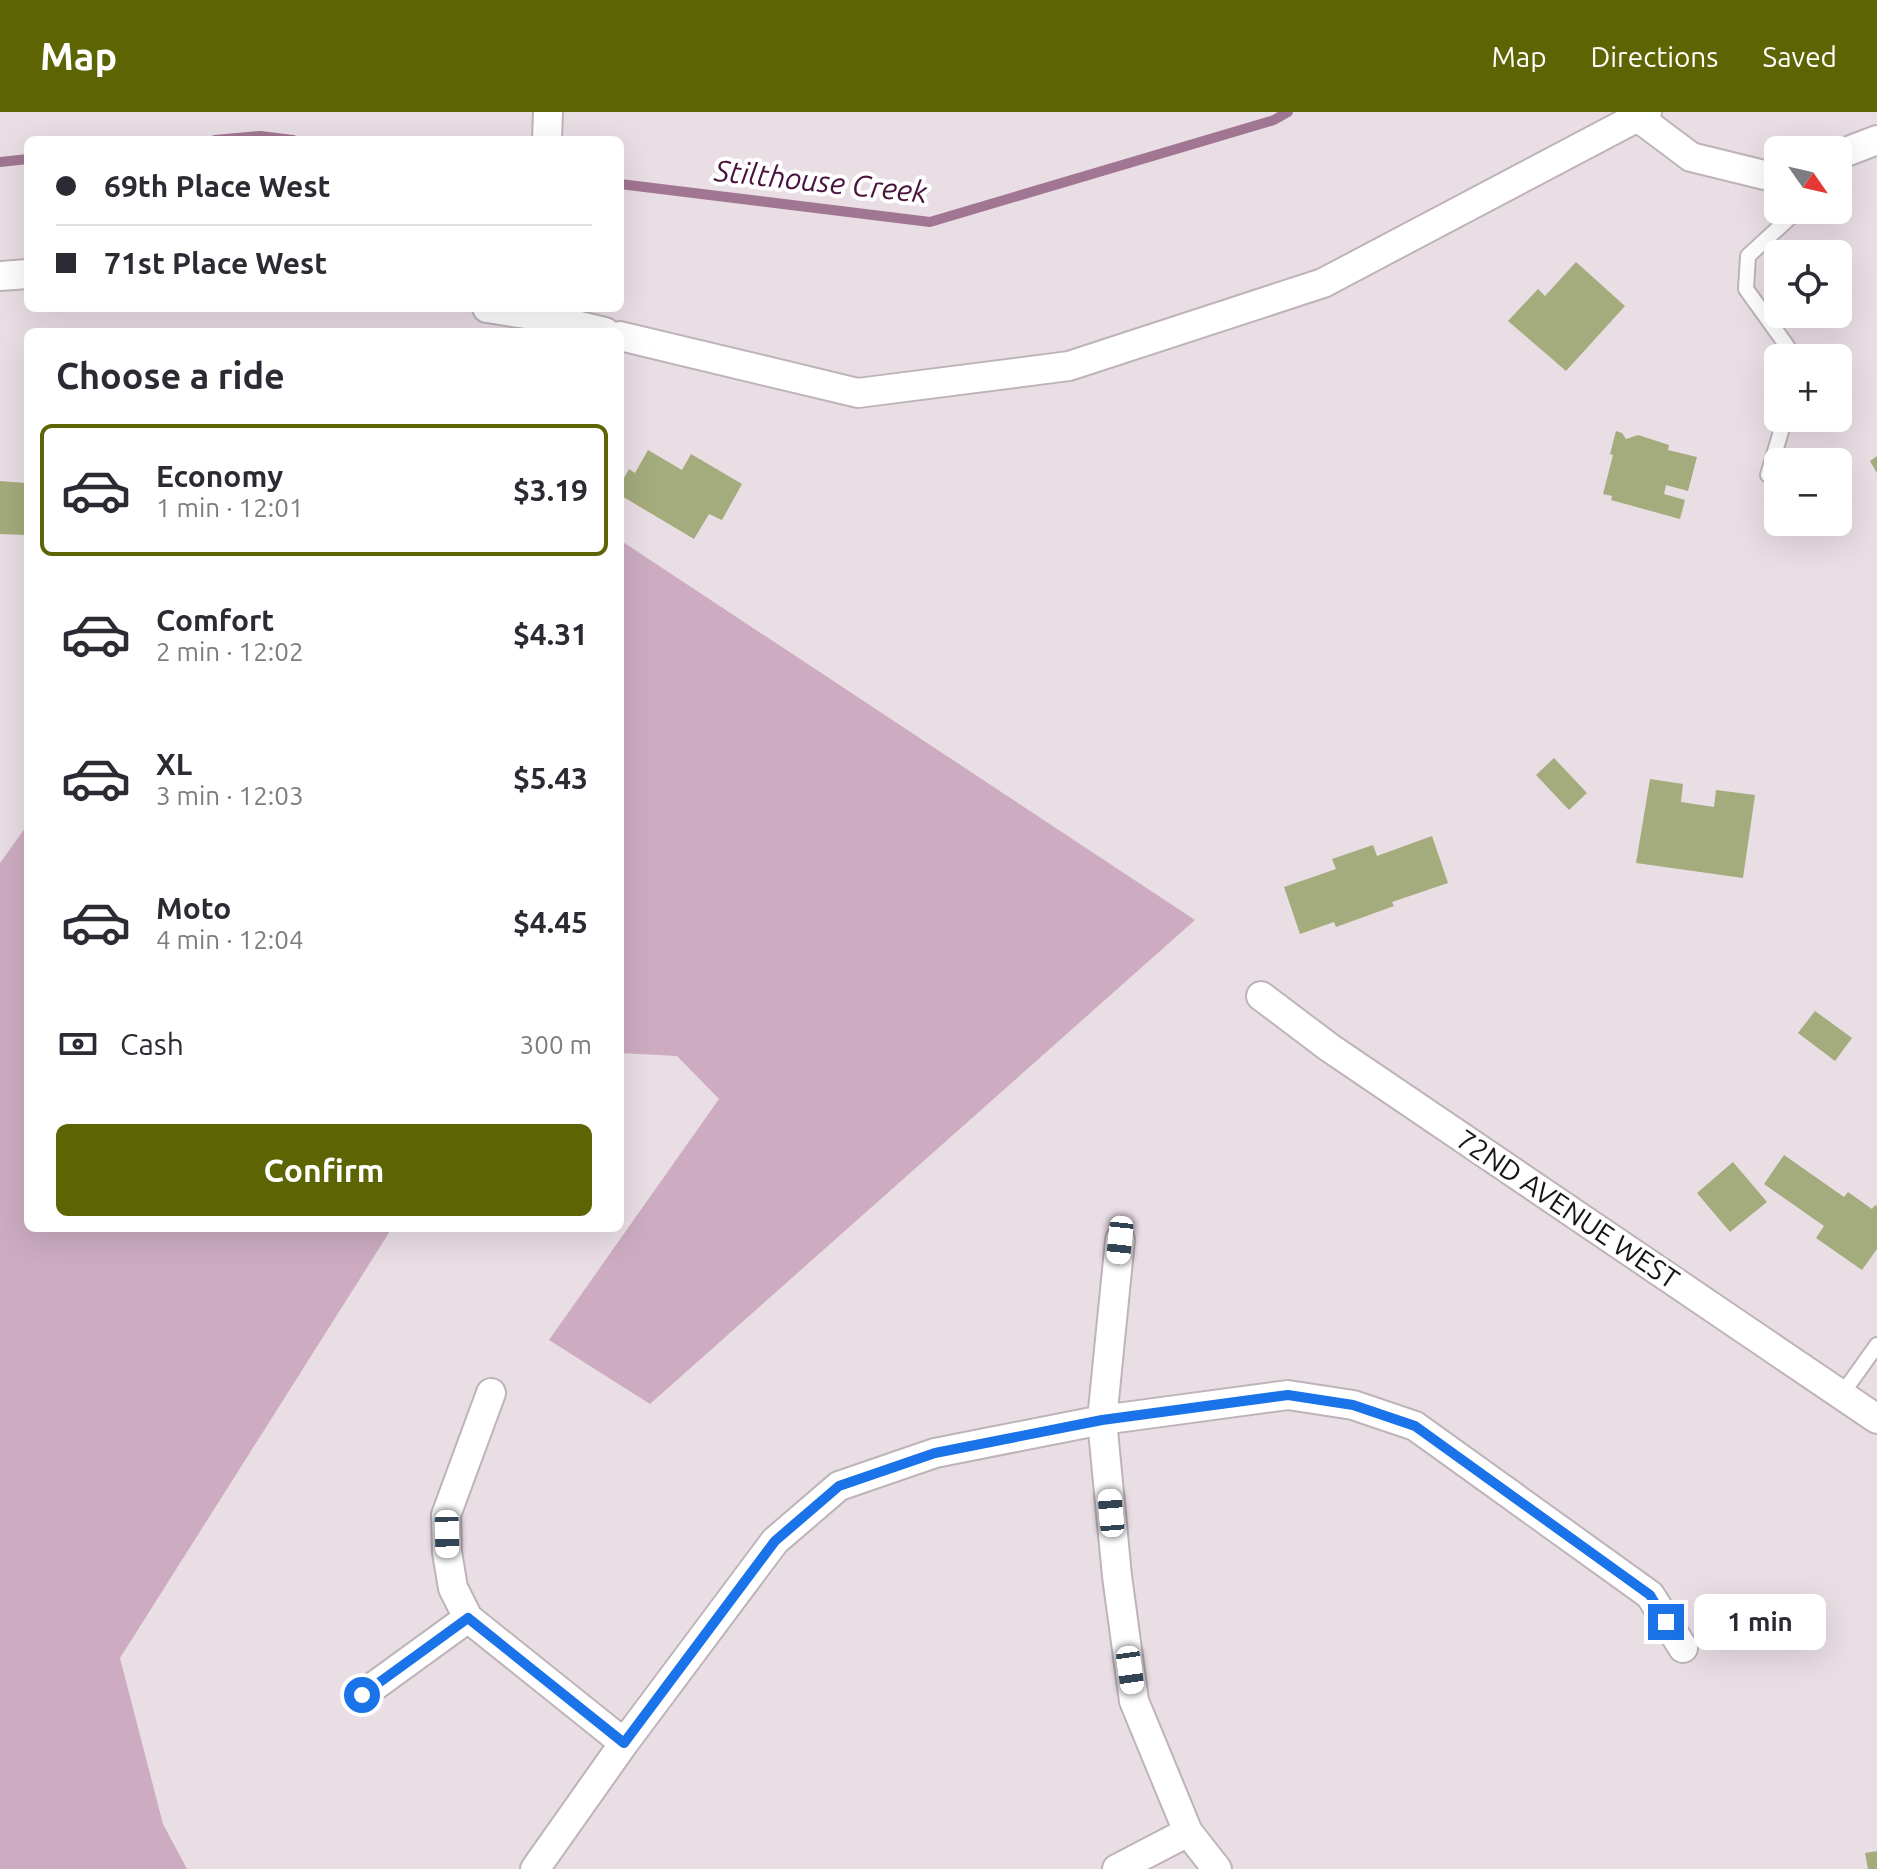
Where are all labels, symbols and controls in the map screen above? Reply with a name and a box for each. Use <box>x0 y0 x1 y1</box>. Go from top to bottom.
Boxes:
text: Map <box>40 35 117 77</box>
text: Map <box>1491 41 1547 72</box>
text: Directions <box>1591 41 1718 72</box>
text: Saved <box>1762 41 1837 72</box>
north arrow <box>1764 136 1852 224</box>
map controls <box>1764 136 1852 536</box>
water label: Stilthouse Creek <box>712 153 930 209</box>
text: 69th Place West <box>104 169 330 203</box>
button: locate <box>1764 240 1852 328</box>
text: 71st Place West <box>104 246 327 280</box>
button: + <box>1764 344 1852 432</box>
text: Choose a ride <box>56 355 285 396</box>
button: − <box>1764 448 1852 536</box>
icon: car <box>60 454 132 526</box>
text: Economy <box>156 459 283 493</box>
text: $3.19 <box>513 473 588 507</box>
text: 1 min · 12:01 <box>156 493 304 522</box>
icon: car <box>60 598 132 670</box>
text: Comfort <box>156 603 274 637</box>
text: $4.31 <box>513 617 588 651</box>
text: 2 min · 12:02 <box>156 637 304 666</box>
icon: car <box>60 742 132 814</box>
text: XL <box>156 747 192 781</box>
text: $5.43 <box>513 761 588 795</box>
text: 3 min · 12:03 <box>156 781 304 810</box>
icon: car <box>60 886 132 958</box>
text: Moto <box>156 891 231 925</box>
text: $4.45 <box>513 905 588 939</box>
text: 4 min · 12:04 <box>156 925 304 954</box>
icon: cash <box>56 1022 100 1066</box>
text: Cash <box>120 1027 184 1061</box>
text: 300 m <box>520 1030 592 1059</box>
street label: 72ND AVENUE WEST <box>1451 1123 1685 1295</box>
button: Confirm <box>56 1124 592 1216</box>
car <box>1106 1215 1134 1265</box>
car <box>1097 1488 1125 1538</box>
car <box>435 1510 459 1558</box>
callout: 1 min <box>1694 1594 1826 1650</box>
route end <box>1648 1604 1684 1640</box>
text: 1 min <box>1727 1607 1793 1636</box>
car <box>1115 1645 1145 1695</box>
route start <box>344 1677 380 1713</box>

